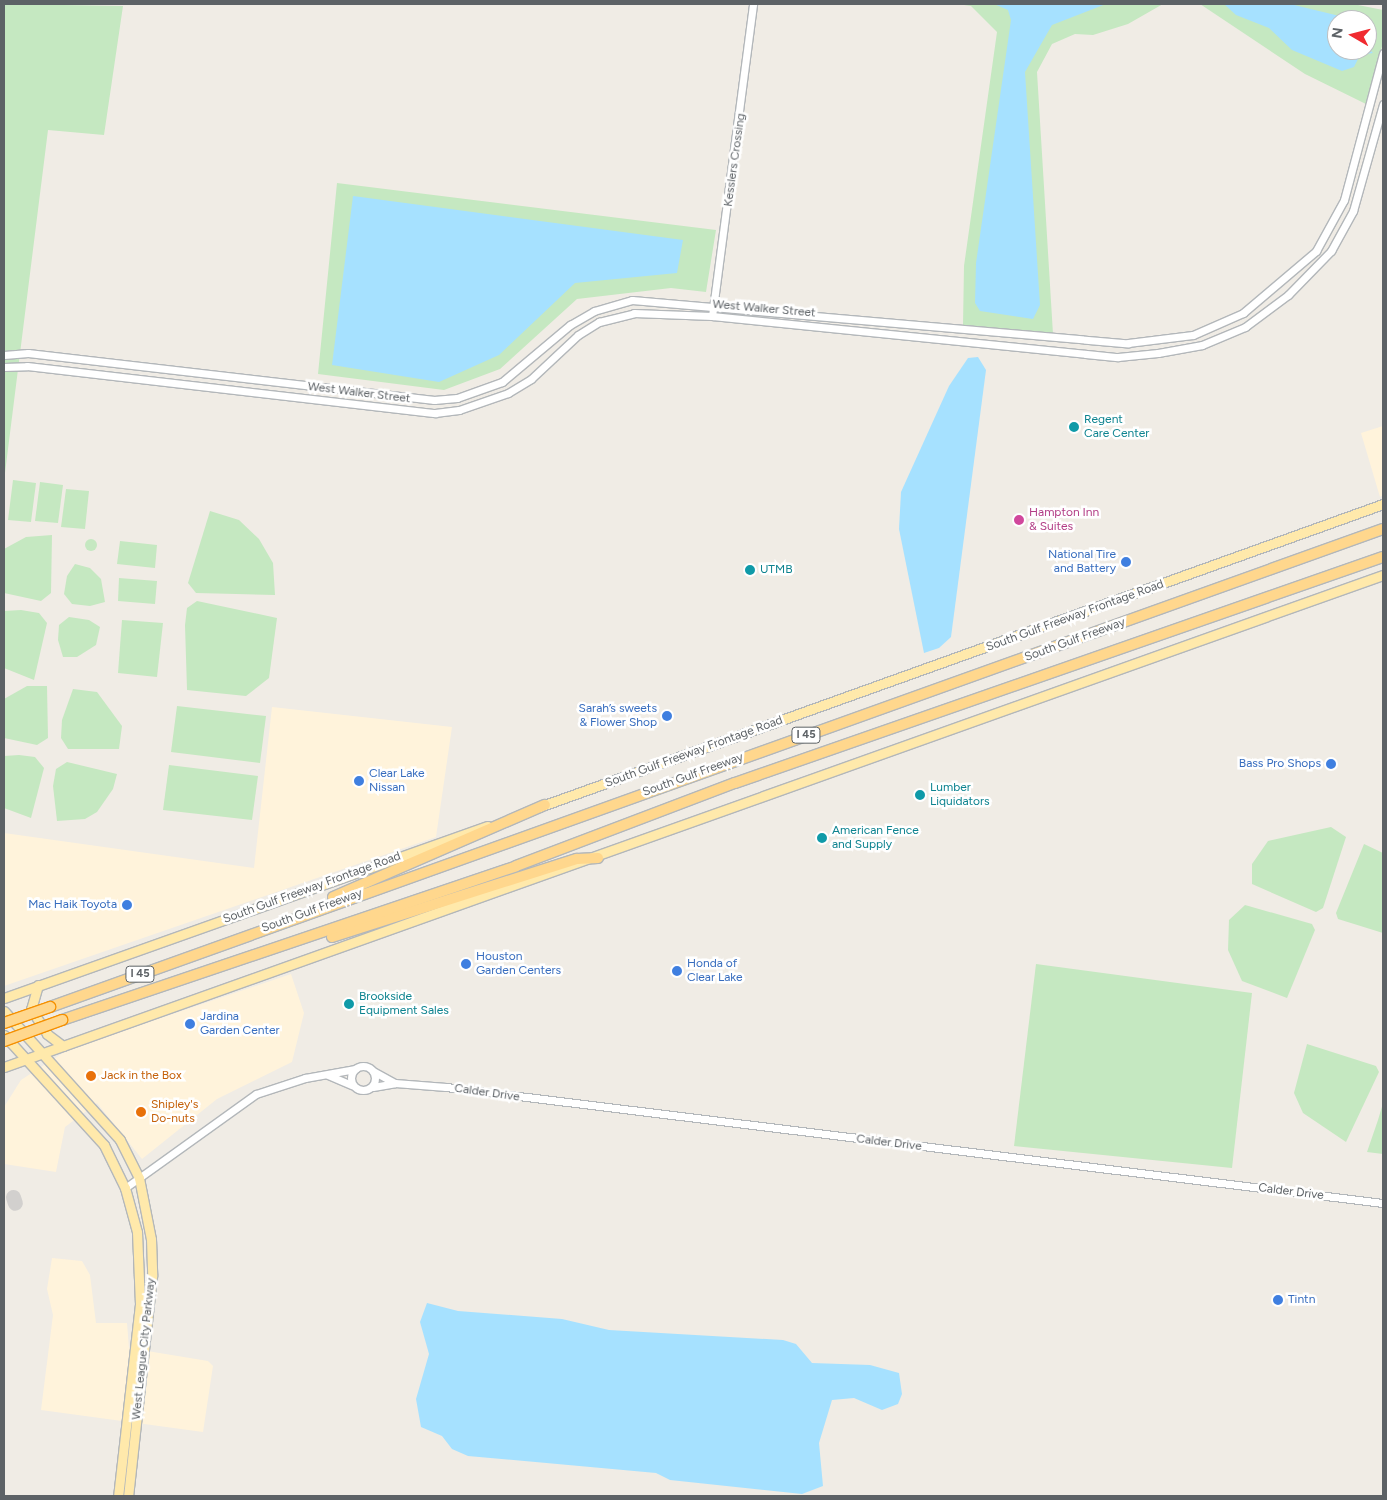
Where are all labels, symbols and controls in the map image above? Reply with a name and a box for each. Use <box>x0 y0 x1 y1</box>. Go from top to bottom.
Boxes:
north arrow <box>1327 10 1377 60</box>
text: N <box>1328 26 1347 40</box>
street label: Kesslers Crossing <box>721 112 749 208</box>
street label: West Walker Street <box>712 297 816 321</box>
street label: West Walker Street <box>307 380 411 406</box>
place label: Regent Care Center <box>1084 413 1149 441</box>
marker: Regent Care Center <box>1068 421 1080 433</box>
place label: Hampton Inn & Suites <box>1029 506 1099 534</box>
marker: Hampton Inn & Suites <box>1013 514 1025 526</box>
place label: National Tire and Battery <box>1048 548 1116 576</box>
marker: National Tire and Battery <box>1120 556 1132 568</box>
place label: UTMB <box>760 563 792 577</box>
marker: UTMB <box>744 564 756 576</box>
street label: South Gulf Freeway Frontage Road <box>984 577 1166 655</box>
street label: South Gulf Freeway <box>1023 615 1127 665</box>
place label: Sarah’s sweets & Flower Shop <box>579 702 657 730</box>
marker: Sarah’s sweets & Flower Shop <box>661 710 673 722</box>
street label: South Gulf Freeway Frontage Road <box>603 713 785 791</box>
road number: I 45 <box>791 726 821 744</box>
street label: South Gulf Freeway <box>641 750 745 800</box>
place label: Bass Pro Shops <box>1239 757 1321 771</box>
marker: Bass Pro Shops <box>1325 758 1337 770</box>
place label: Clear Lake Nissan <box>369 767 425 795</box>
marker: Clear Lake Nissan <box>353 775 365 787</box>
place label: Lumber Liquidators <box>930 781 990 809</box>
marker: Lumber Liquidators <box>914 789 926 801</box>
place label: American Fence and Supply <box>832 824 919 852</box>
marker: American Fence and Supply <box>816 832 828 844</box>
street label: South Gulf Freeway Frontage Road <box>221 849 403 927</box>
street label: South Gulf Freeway <box>260 886 364 936</box>
place label: Mac Haik Toyota <box>28 898 117 912</box>
marker: Mac Haik Toyota <box>121 899 133 911</box>
place label: Houston Garden Centers <box>476 950 561 978</box>
place label: Honda of Clear Lake <box>687 957 743 985</box>
marker: Houston Garden Centers <box>460 958 472 970</box>
marker: Honda of Clear Lake <box>671 965 683 977</box>
road number: I 45 <box>125 966 155 982</box>
place label: Brookside Equipment Sales <box>359 990 449 1018</box>
marker: Brookside Equipment Sales <box>343 998 355 1010</box>
place label: Jardina Garden Center <box>200 1010 280 1038</box>
marker: Jardina Garden Center <box>184 1018 196 1030</box>
place label: Jack in the Box <box>101 1069 182 1083</box>
marker: Jack in the Box <box>85 1070 97 1082</box>
street label: Calder Drive <box>453 1081 521 1105</box>
place label: Shipley's Do-nuts <box>151 1098 198 1126</box>
marker: Shipley's Do-nuts <box>135 1106 147 1118</box>
street label: Calder Drive <box>855 1132 923 1154</box>
street label: Calder Drive <box>1257 1181 1325 1203</box>
street label: West League City Parkway <box>129 1277 159 1421</box>
place label: Tintn <box>1288 1293 1315 1307</box>
marker: Tintn <box>1272 1294 1284 1306</box>

